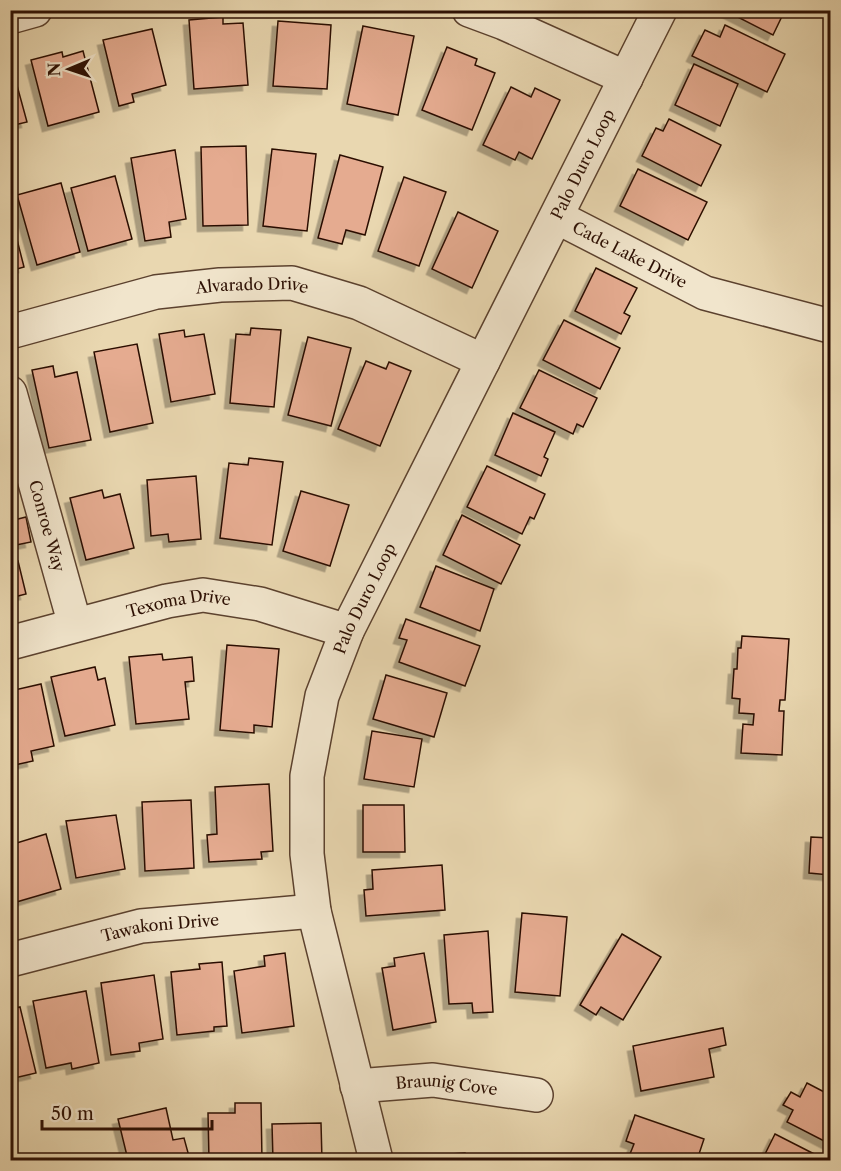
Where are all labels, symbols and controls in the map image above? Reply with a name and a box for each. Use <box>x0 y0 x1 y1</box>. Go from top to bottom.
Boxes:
north arrow <box>39 39 99 99</box>
text: N <box>44 62 64 77</box>
street label: Palo Duro Loop <box>546 105 619 223</box>
street label: Cade Lake Drive <box>569 217 691 292</box>
street label: Alvarado Drive <box>193 273 311 298</box>
street label: Conroe Way <box>25 478 70 575</box>
street label: Palo Duro Loop <box>329 539 400 657</box>
street label: Texoma Drive <box>124 585 233 621</box>
street label: Tawakoni Drive <box>99 909 220 946</box>
street label: Braunig Cove <box>395 1070 499 1099</box>
scale bar <box>42 1093 212 1131</box>
text: 50 m <box>51 1103 94 1125</box>

